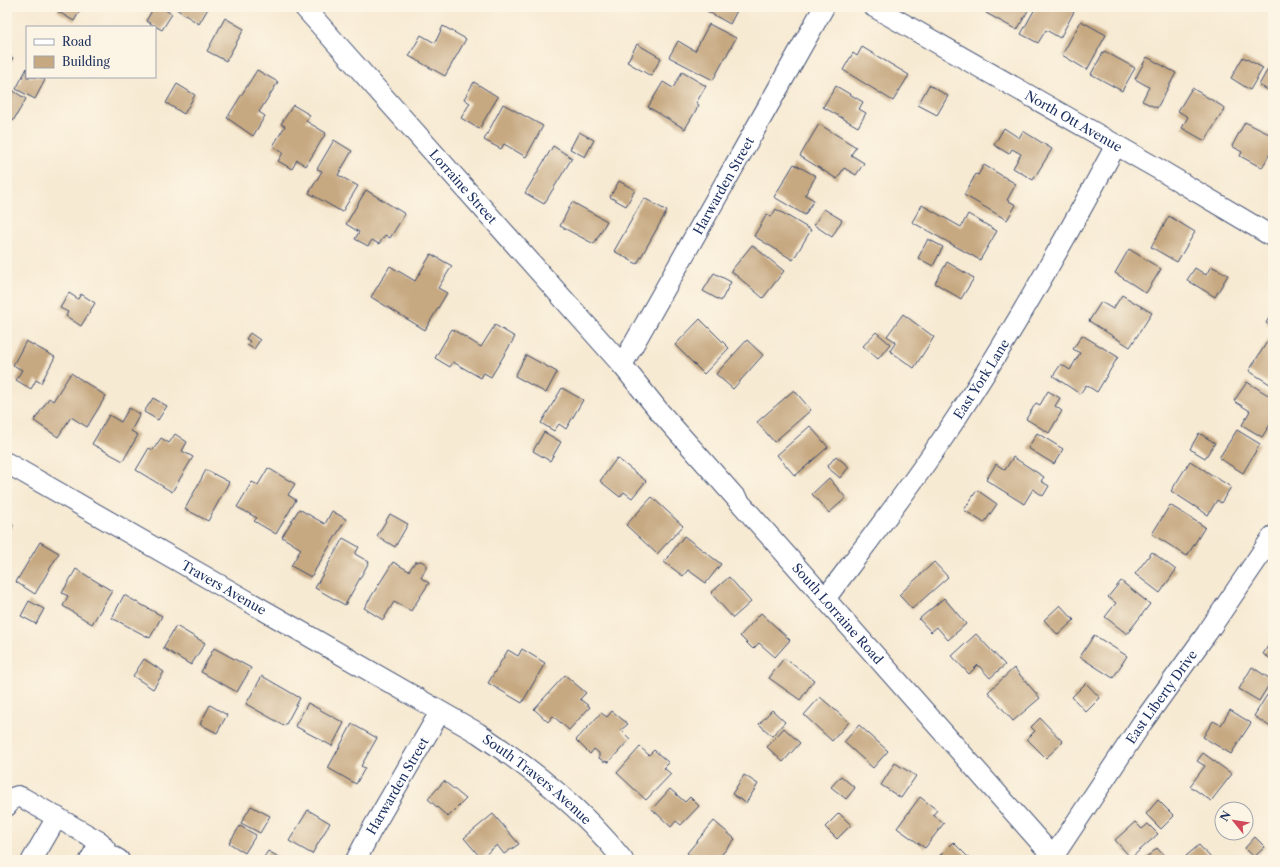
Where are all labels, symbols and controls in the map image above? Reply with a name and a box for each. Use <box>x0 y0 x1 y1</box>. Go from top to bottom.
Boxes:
legend <box>26 26 156 78</box>
text: Road <box>62 34 92 49</box>
text: Building <box>62 54 110 69</box>
street label: North Ott Avenue <box>1022 87 1125 155</box>
street label: Harwarden Street <box>689 134 757 237</box>
street label: Lorraine Street <box>426 146 501 227</box>
street label: East York Lane <box>950 336 1012 422</box>
street label: Travers Avenue <box>179 557 269 618</box>
street label: South Lorraine Road <box>789 560 887 667</box>
street label: East Liberty Drive <box>1123 647 1200 747</box>
street label: South Travers Avenue <box>480 731 595 827</box>
street label: Harwarden Street <box>363 734 432 837</box>
north arrow <box>1214 801 1254 841</box>
text: N <box>1217 808 1234 824</box>

